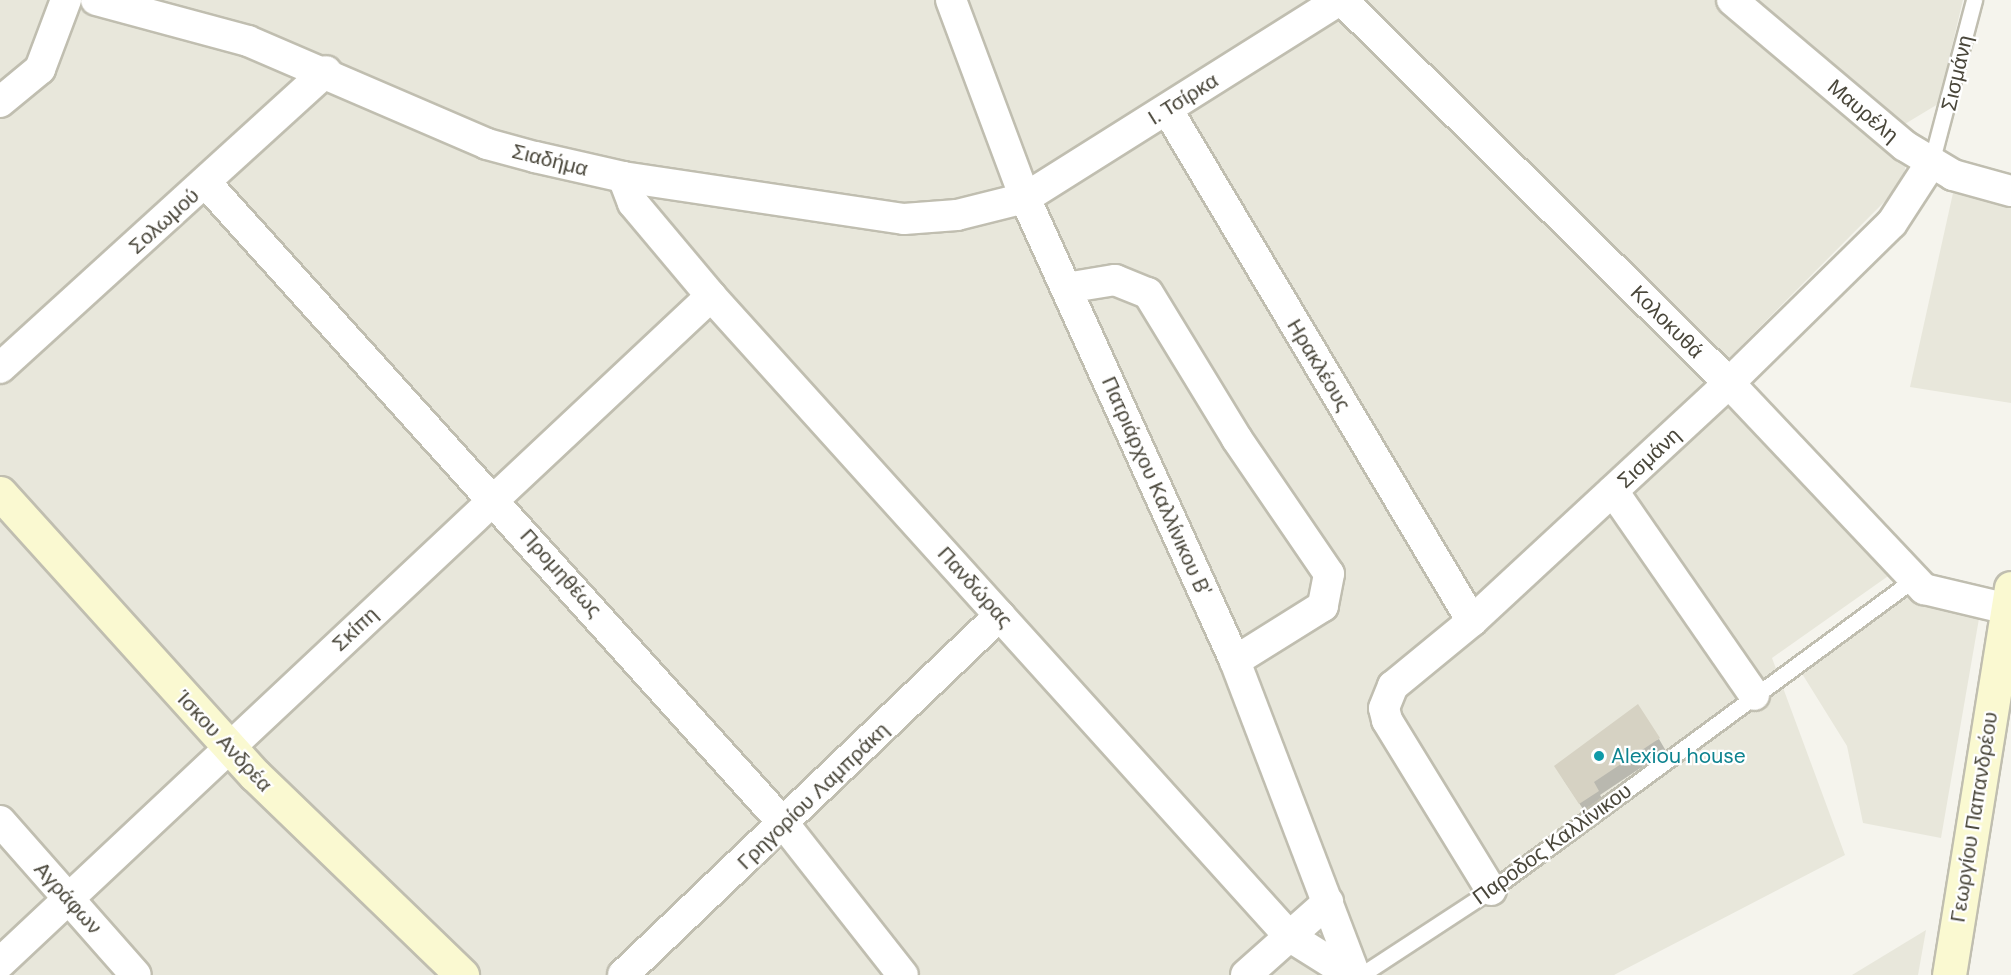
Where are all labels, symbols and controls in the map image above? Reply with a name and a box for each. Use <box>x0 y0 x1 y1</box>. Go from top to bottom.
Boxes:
street label: Σισμάνη <box>1936 33 1978 113</box>
street label: Ι. Τσίρκα <box>1143 68 1223 130</box>
street label: Μαυρέλη <box>1822 74 1904 148</box>
street label: Σιαδήμα <box>509 138 591 182</box>
street label: Σολωμού <box>124 183 204 259</box>
street label: Κολοκυθά <box>1625 280 1709 364</box>
street label: Ηρακλέους <box>1282 314 1356 416</box>
street label: Πατριάρχου Καλλίνικου B' <box>1096 373 1216 599</box>
street label: Σισμάνη <box>1612 423 1686 493</box>
street label: Προμηθέως <box>515 524 607 622</box>
street label: Πανδώρας <box>932 541 1018 633</box>
street label: Σκίπη <box>327 602 383 656</box>
street label: Ίσκου Ανδρέα <box>171 685 277 797</box>
street label: Γεωργίου Παπανδρέου <box>1945 710 2003 924</box>
street label: Γρηγορίου Λαμπράκη <box>732 717 894 875</box>
place label: Alexiou house <box>1611 743 1746 769</box>
marker: Alexiou house <box>1592 749 1606 763</box>
street label: Παροδος Καλλίνικου <box>1468 778 1636 910</box>
street label: Αγράφων <box>29 857 107 939</box>

